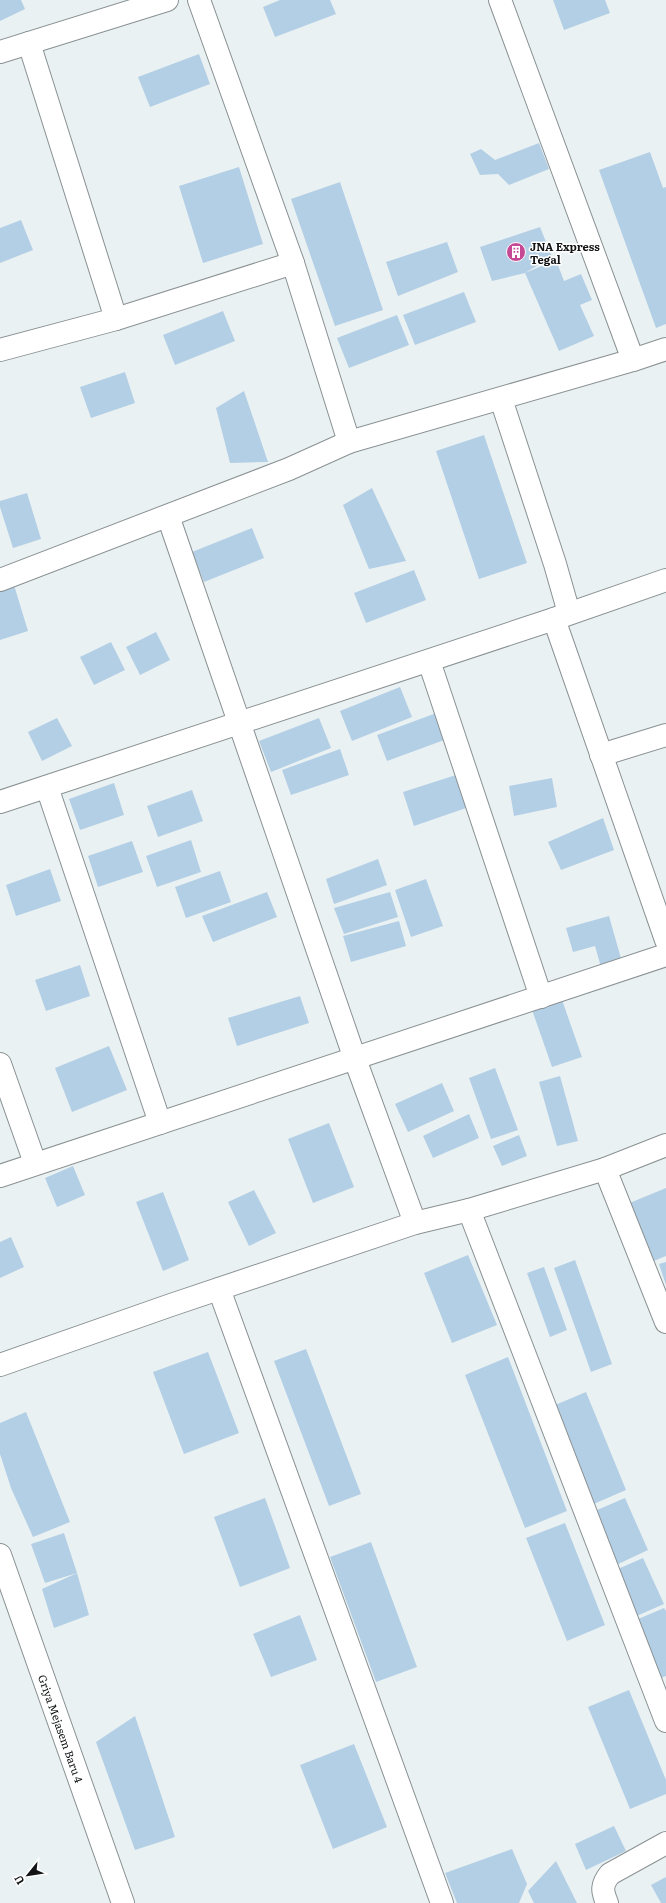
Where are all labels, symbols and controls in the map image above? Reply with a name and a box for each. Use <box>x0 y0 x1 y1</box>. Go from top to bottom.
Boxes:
place label: JNA Express Tegal <box>530 238 600 267</box>
building icon: JNA Express Tegal <box>505 241 527 263</box>
street label: Griya Mejasem Baru 4 <box>35 1672 88 1785</box>
north arrow <box>8 1855 48 1895</box>
text: U <box>9 1872 28 1888</box>

